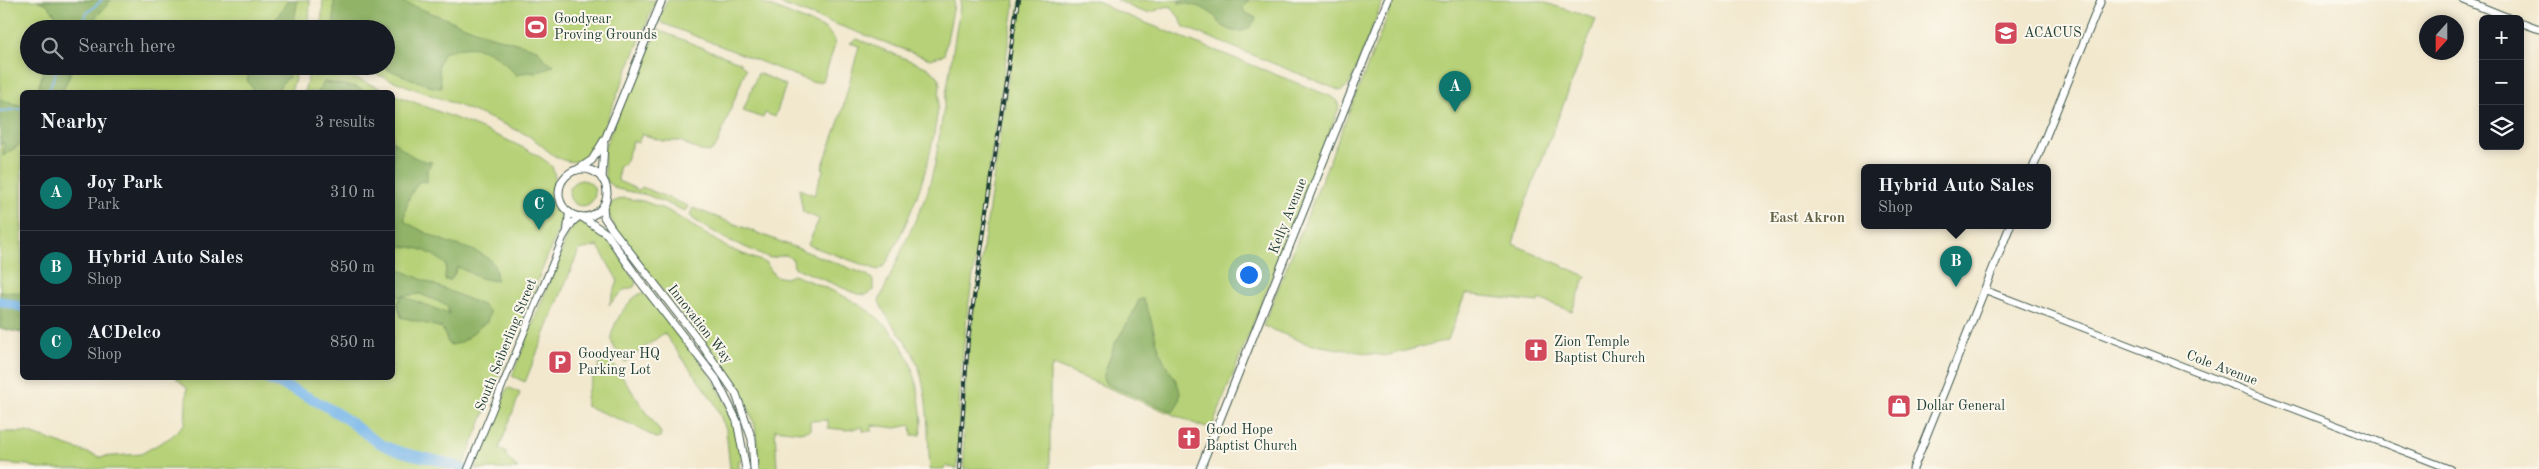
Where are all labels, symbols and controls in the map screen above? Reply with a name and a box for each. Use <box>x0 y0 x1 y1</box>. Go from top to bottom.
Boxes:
place label: Goodyear Proving Grounds <box>554 12 657 42</box>
sports icon: Goodyear Proving Grounds <box>523 14 549 40</box>
north arrow <box>2419 15 2464 60</box>
map controls <box>2479 15 2524 150</box>
button: + <box>2479 15 2524 60</box>
search box <box>20 20 395 75</box>
school or university icon: ACACUS <box>1993 20 2019 46</box>
place label: ACACUS <box>2024 26 2082 40</box>
icon: search <box>38 34 66 62</box>
text: Search here <box>78 38 175 57</box>
button: − <box>2479 60 2524 105</box>
pin: A <box>1439 71 1471 112</box>
button: layers <box>2479 105 2524 150</box>
text: Nearby <box>40 112 108 133</box>
text: 3 results <box>315 115 375 131</box>
popup <box>1861 164 2051 229</box>
text: Joy Park <box>87 174 163 193</box>
street label: Kelly Avenue <box>1266 176 1310 256</box>
text: Hybrid Auto Sales <box>1878 177 2034 196</box>
text: A <box>50 185 62 201</box>
text: 310 m <box>330 185 375 201</box>
pin: C <box>523 189 555 230</box>
text: Park <box>87 197 120 213</box>
text: Shop <box>1878 200 1913 216</box>
district label: East Akron <box>1769 211 1845 226</box>
pin: B <box>1940 246 1972 287</box>
text: Hybrid Auto Sales <box>87 249 243 268</box>
text: B <box>50 260 62 276</box>
text: 850 m <box>330 260 375 276</box>
your location <box>1236 262 1262 288</box>
text: Shop <box>87 272 122 288</box>
street label: South Seiberling Street <box>473 277 539 413</box>
street label: Innovation Way <box>665 282 735 367</box>
text: ACDelco <box>87 324 161 343</box>
text: C <box>51 335 61 351</box>
text: 850 m <box>330 335 375 351</box>
place label: Zion Temple Baptist Church <box>1554 335 1646 365</box>
church icon: Zion Temple Baptist Church <box>1523 337 1549 363</box>
text: Shop <box>87 347 122 363</box>
place label: Goodyear HQ Parking Lot <box>578 347 660 377</box>
street label: Cole Avenue <box>2185 348 2259 388</box>
parking icon: Goodyear HQ Parking Lot <box>547 349 573 375</box>
shop icon: Dollar General <box>1886 393 1912 419</box>
place label: Dollar General <box>1916 399 2005 413</box>
place label: Good Hope Baptist Church <box>1206 423 1298 453</box>
church icon: Good Hope Baptist Church <box>1176 425 1202 451</box>

